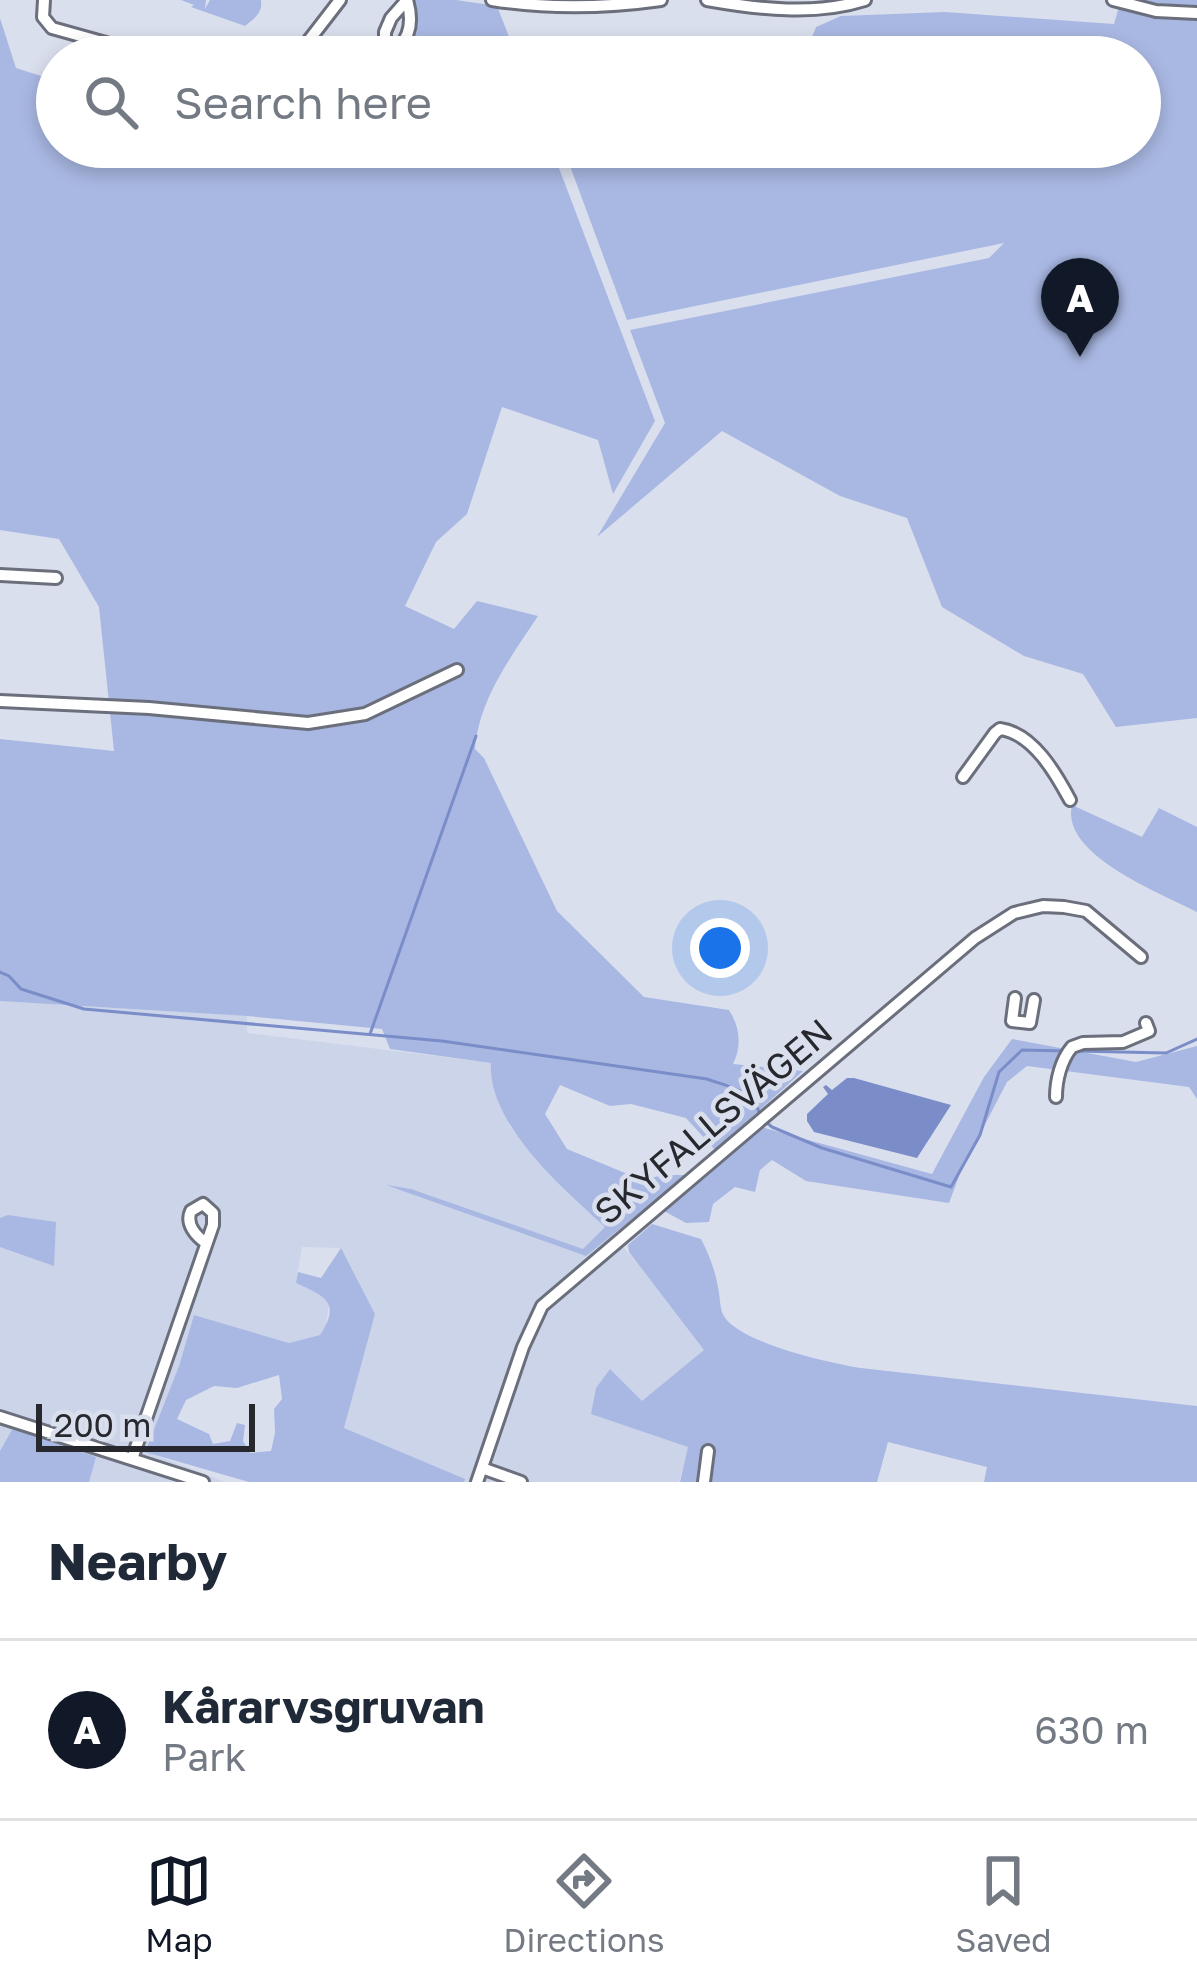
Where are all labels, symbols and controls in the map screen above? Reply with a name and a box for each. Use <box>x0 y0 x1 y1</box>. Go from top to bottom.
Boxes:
search box <box>36 36 1161 168</box>
icon: search <box>78 69 144 135</box>
text: Search here <box>174 75 432 129</box>
pin: A <box>1041 258 1119 357</box>
your location <box>690 918 750 978</box>
street label: SKYFALLSVÄGEN <box>586 1009 840 1233</box>
scale bar <box>36 1398 255 1451</box>
text: 200 m <box>54 1405 152 1444</box>
text: Nearby <box>48 1530 227 1591</box>
text: Kårarvsgruvan <box>162 1679 484 1733</box>
text: A <box>73 1706 101 1753</box>
text: 630 m <box>1034 1706 1149 1753</box>
text: Park <box>162 1733 246 1780</box>
tab: Map <box>145 1848 213 1959</box>
tab: Directions <box>503 1848 665 1959</box>
tab: Saved <box>955 1848 1052 1959</box>

